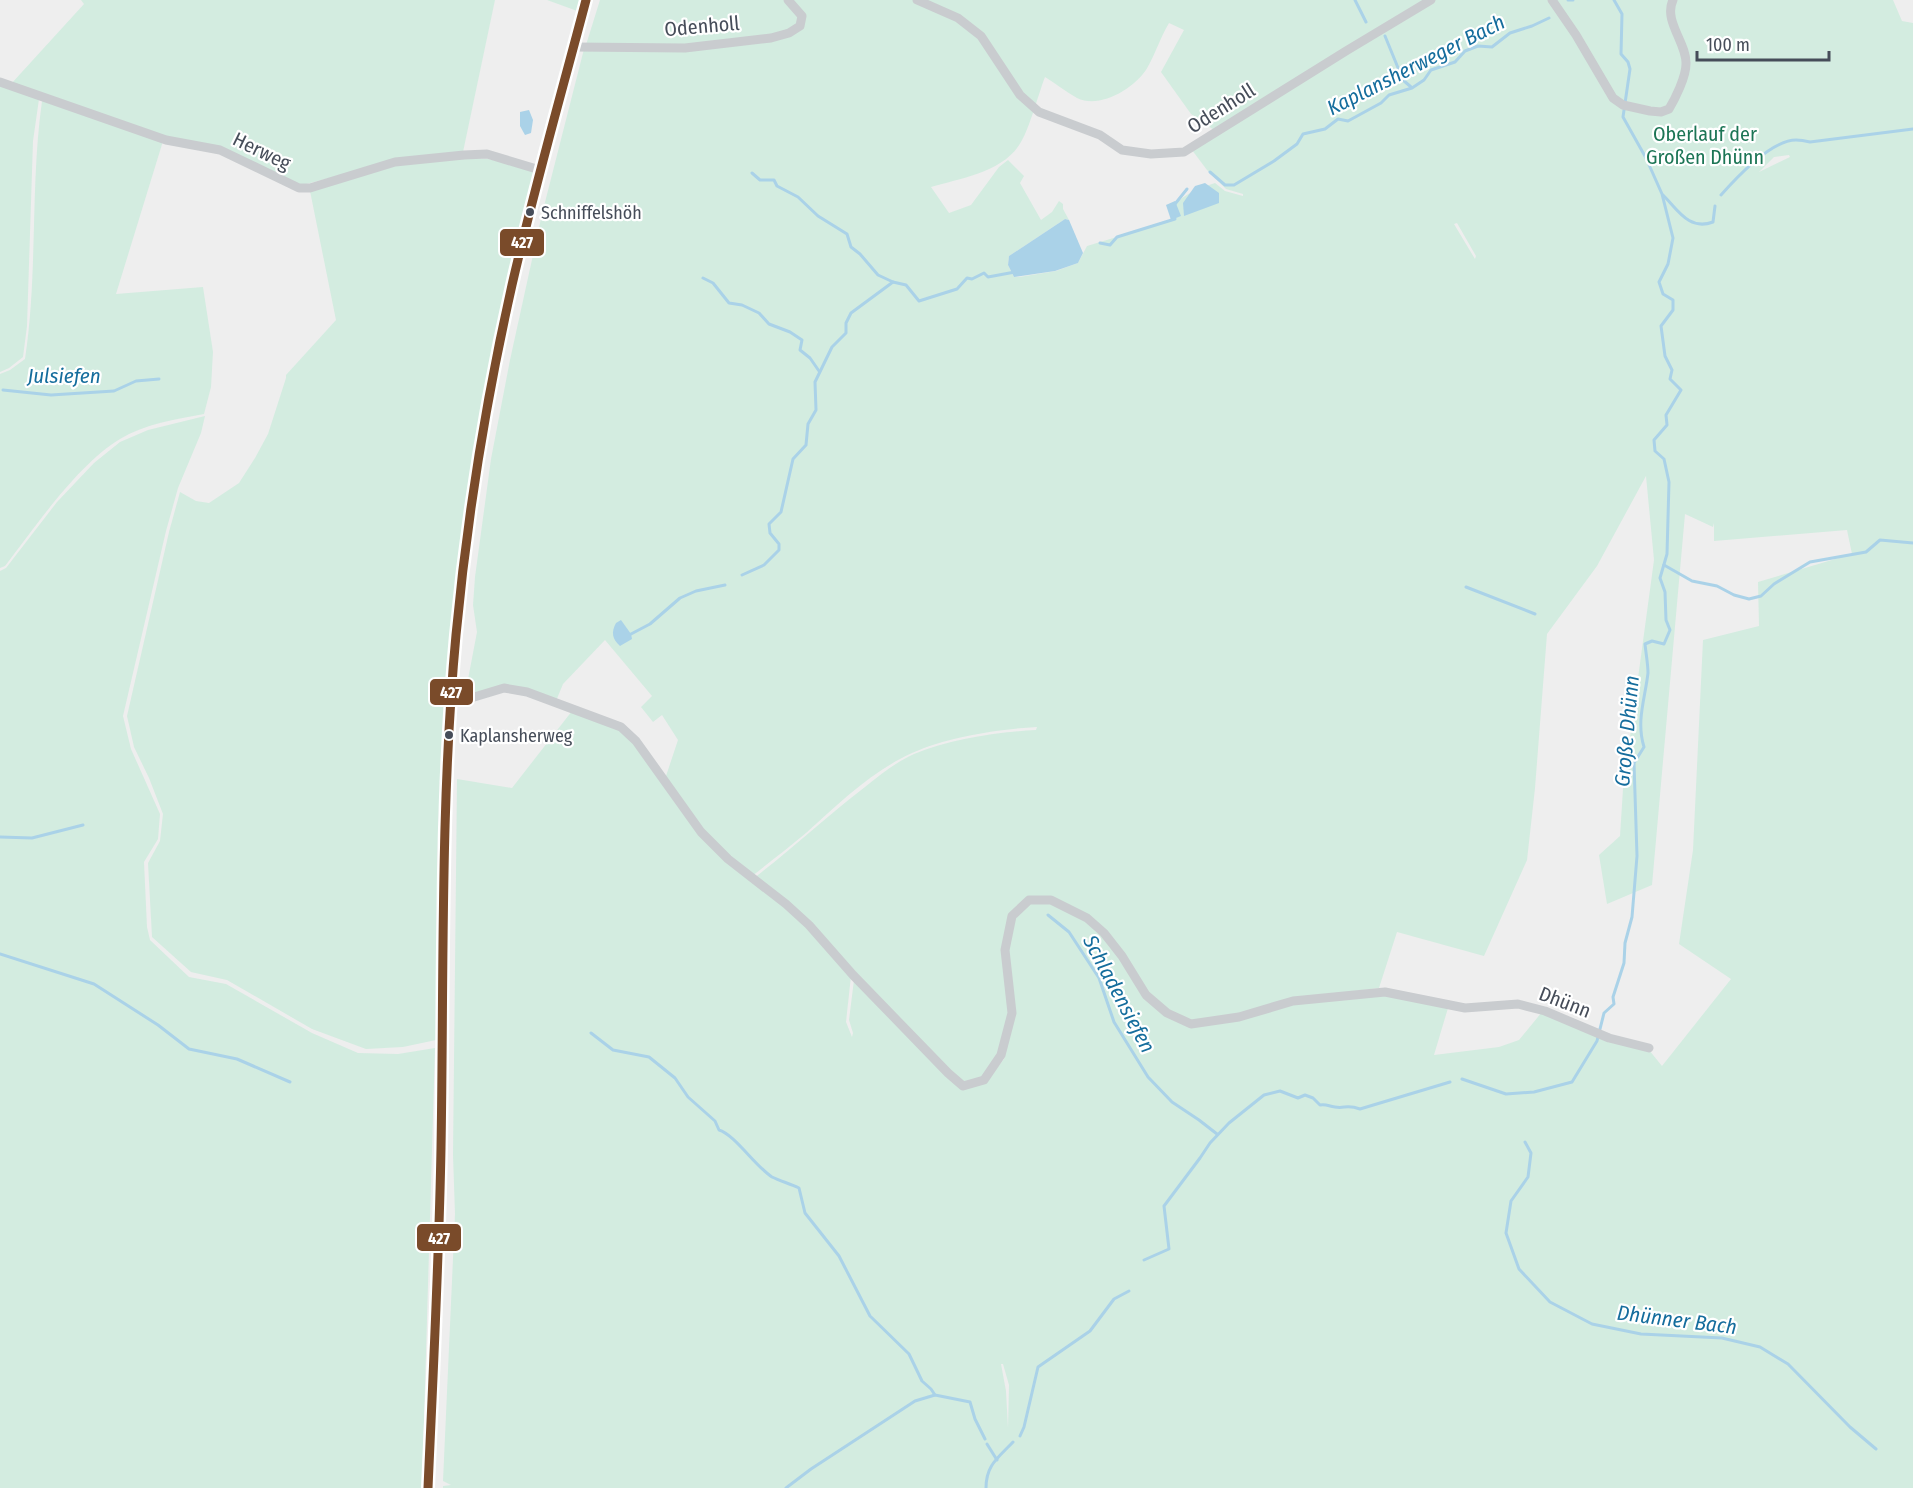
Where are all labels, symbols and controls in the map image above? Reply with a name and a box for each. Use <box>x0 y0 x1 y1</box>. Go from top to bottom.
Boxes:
water label: Kaplansherweger Bach <box>1323 9 1509 121</box>
street label: Odenholl <box>663 11 741 41</box>
scale bar <box>1697 24 1829 62</box>
text: 100 m <box>1706 34 1750 56</box>
street label: Odenholl <box>1183 78 1259 138</box>
park label: Oberlauf der Großen Dhünn <box>1646 122 1764 169</box>
street label: Herweg <box>229 127 295 175</box>
place label: Schniffelshöh <box>541 202 642 224</box>
marker: Schniffelshöh <box>524 206 536 218</box>
line badge: 427 <box>499 228 545 257</box>
text: 427 <box>511 233 533 252</box>
water label: Julsiefen <box>26 363 101 389</box>
water label: Große Dhünn <box>1609 674 1645 788</box>
line badge: 427 <box>429 678 474 706</box>
text: 427 <box>440 683 462 702</box>
place label: Kaplansherweg <box>460 725 573 747</box>
marker: Kaplansherweg <box>443 729 455 741</box>
water label: Schladensiefen <box>1077 930 1161 1057</box>
street label: Dhünn <box>1536 981 1594 1023</box>
line badge: 427 <box>416 1223 462 1252</box>
text: 427 <box>428 1229 450 1248</box>
water label: Dhünner Bach <box>1616 1300 1738 1340</box>

